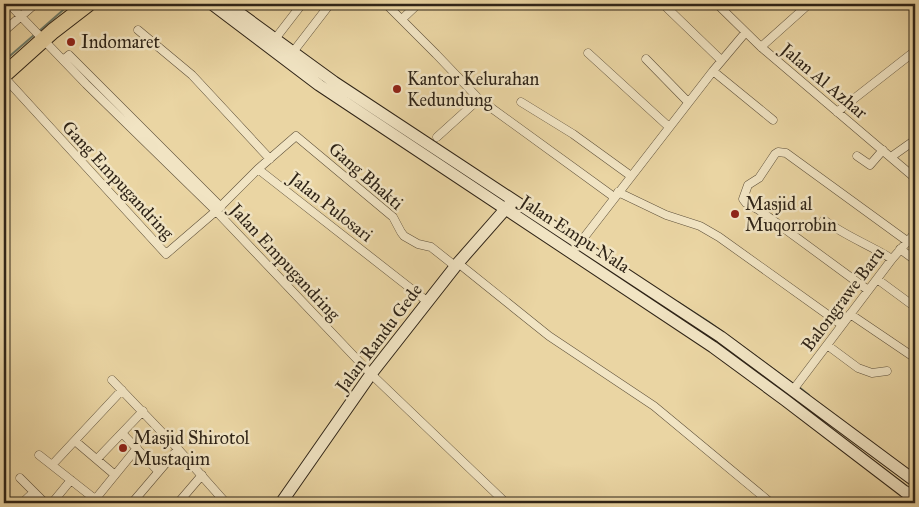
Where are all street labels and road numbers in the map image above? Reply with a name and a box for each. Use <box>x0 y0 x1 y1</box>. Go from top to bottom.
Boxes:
street label: Jalan Al Azhar <box>774 37 872 124</box>
street label: Gang Empugandring <box>57 116 179 245</box>
street label: Gang Bhakti <box>323 138 408 215</box>
street label: Jalan Pulosari <box>283 166 377 247</box>
street label: Jalan Empu Nala <box>514 189 634 279</box>
street label: Jalan Empugandring <box>223 198 345 326</box>
street label: Balongrawe Baru <box>797 242 890 356</box>
street label: Jalan Randu Gede <box>330 279 428 399</box>

